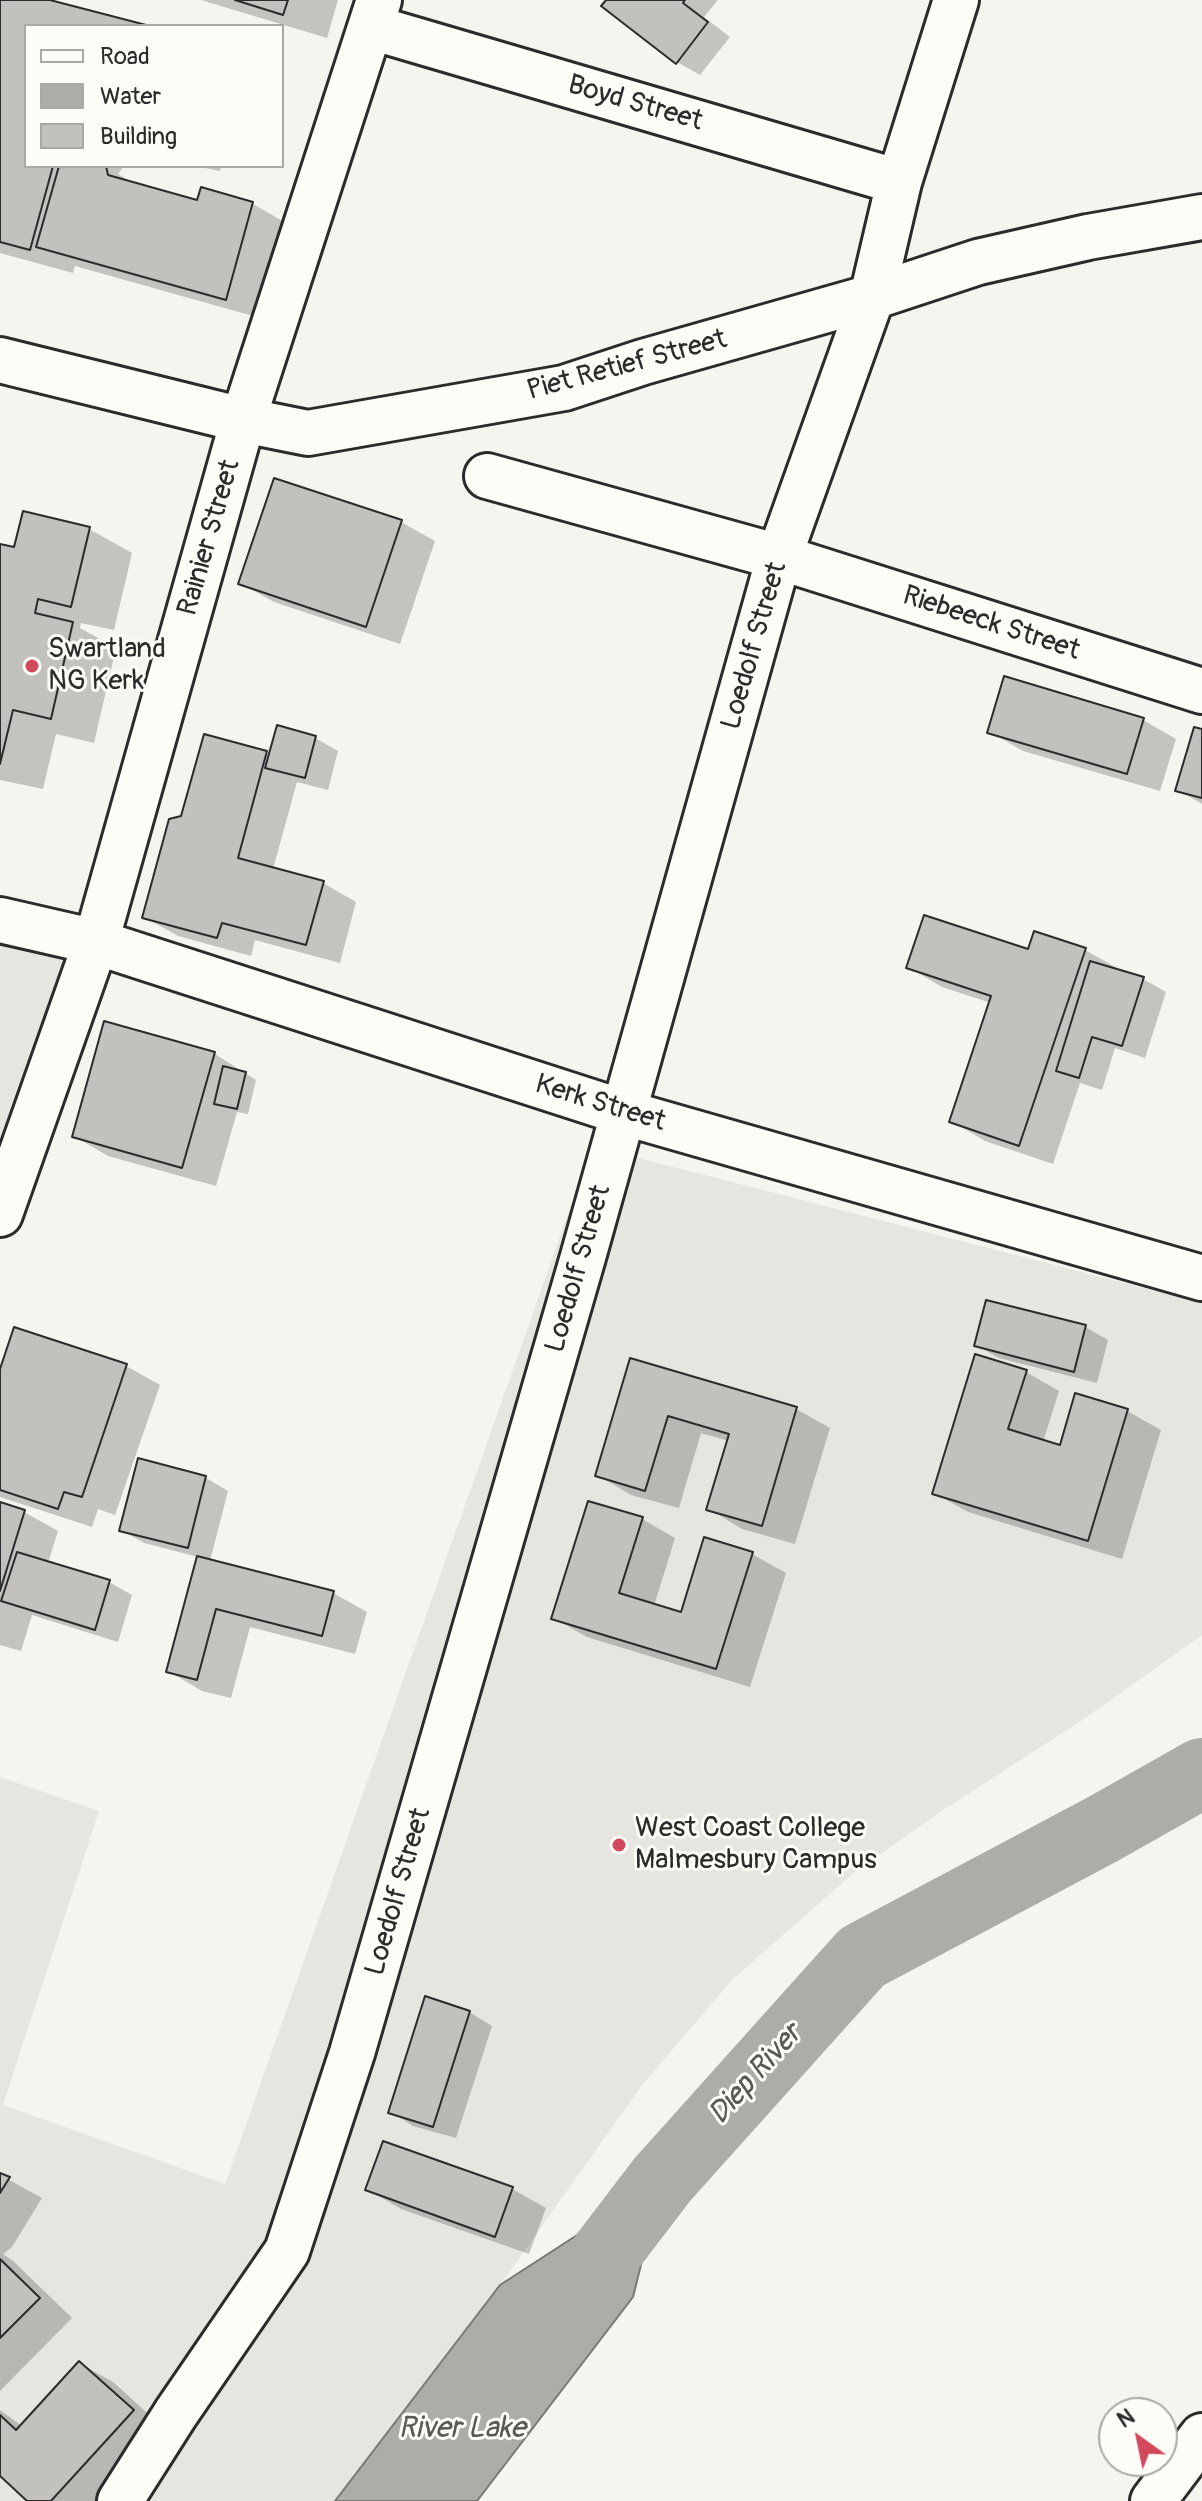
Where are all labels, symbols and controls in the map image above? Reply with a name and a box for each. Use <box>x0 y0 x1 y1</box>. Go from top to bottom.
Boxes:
legend <box>24 24 284 168</box>
text: Road <box>100 42 150 71</box>
street label: Boyd Street <box>564 69 706 139</box>
text: Water <box>100 82 161 111</box>
text: Building <box>100 122 177 151</box>
street label: Piet Retief Street <box>524 323 730 409</box>
street label: Rainier Street <box>172 456 248 620</box>
street label: Loedolf Street <box>715 558 795 734</box>
street label: Riebeeck Street <box>898 580 1084 668</box>
place label: Swartland NG Kerk <box>48 633 166 699</box>
marker: Swartland NG Kerk <box>23 657 41 675</box>
street label: Kerk Street <box>531 1068 669 1140</box>
street label: Loedolf Street <box>539 1181 619 1357</box>
street label: Loedolf Street <box>359 1804 439 1980</box>
place label: West Coast College Malmesbury Campus <box>635 1812 877 1878</box>
marker: West Coast College Malmesbury Campus <box>610 1836 628 1854</box>
water label: Diep River <box>702 2018 810 2132</box>
north arrow <box>1098 2397 1178 2477</box>
text: N <box>1112 2403 1140 2434</box>
water label: River Lake <box>398 2411 526 2447</box>

